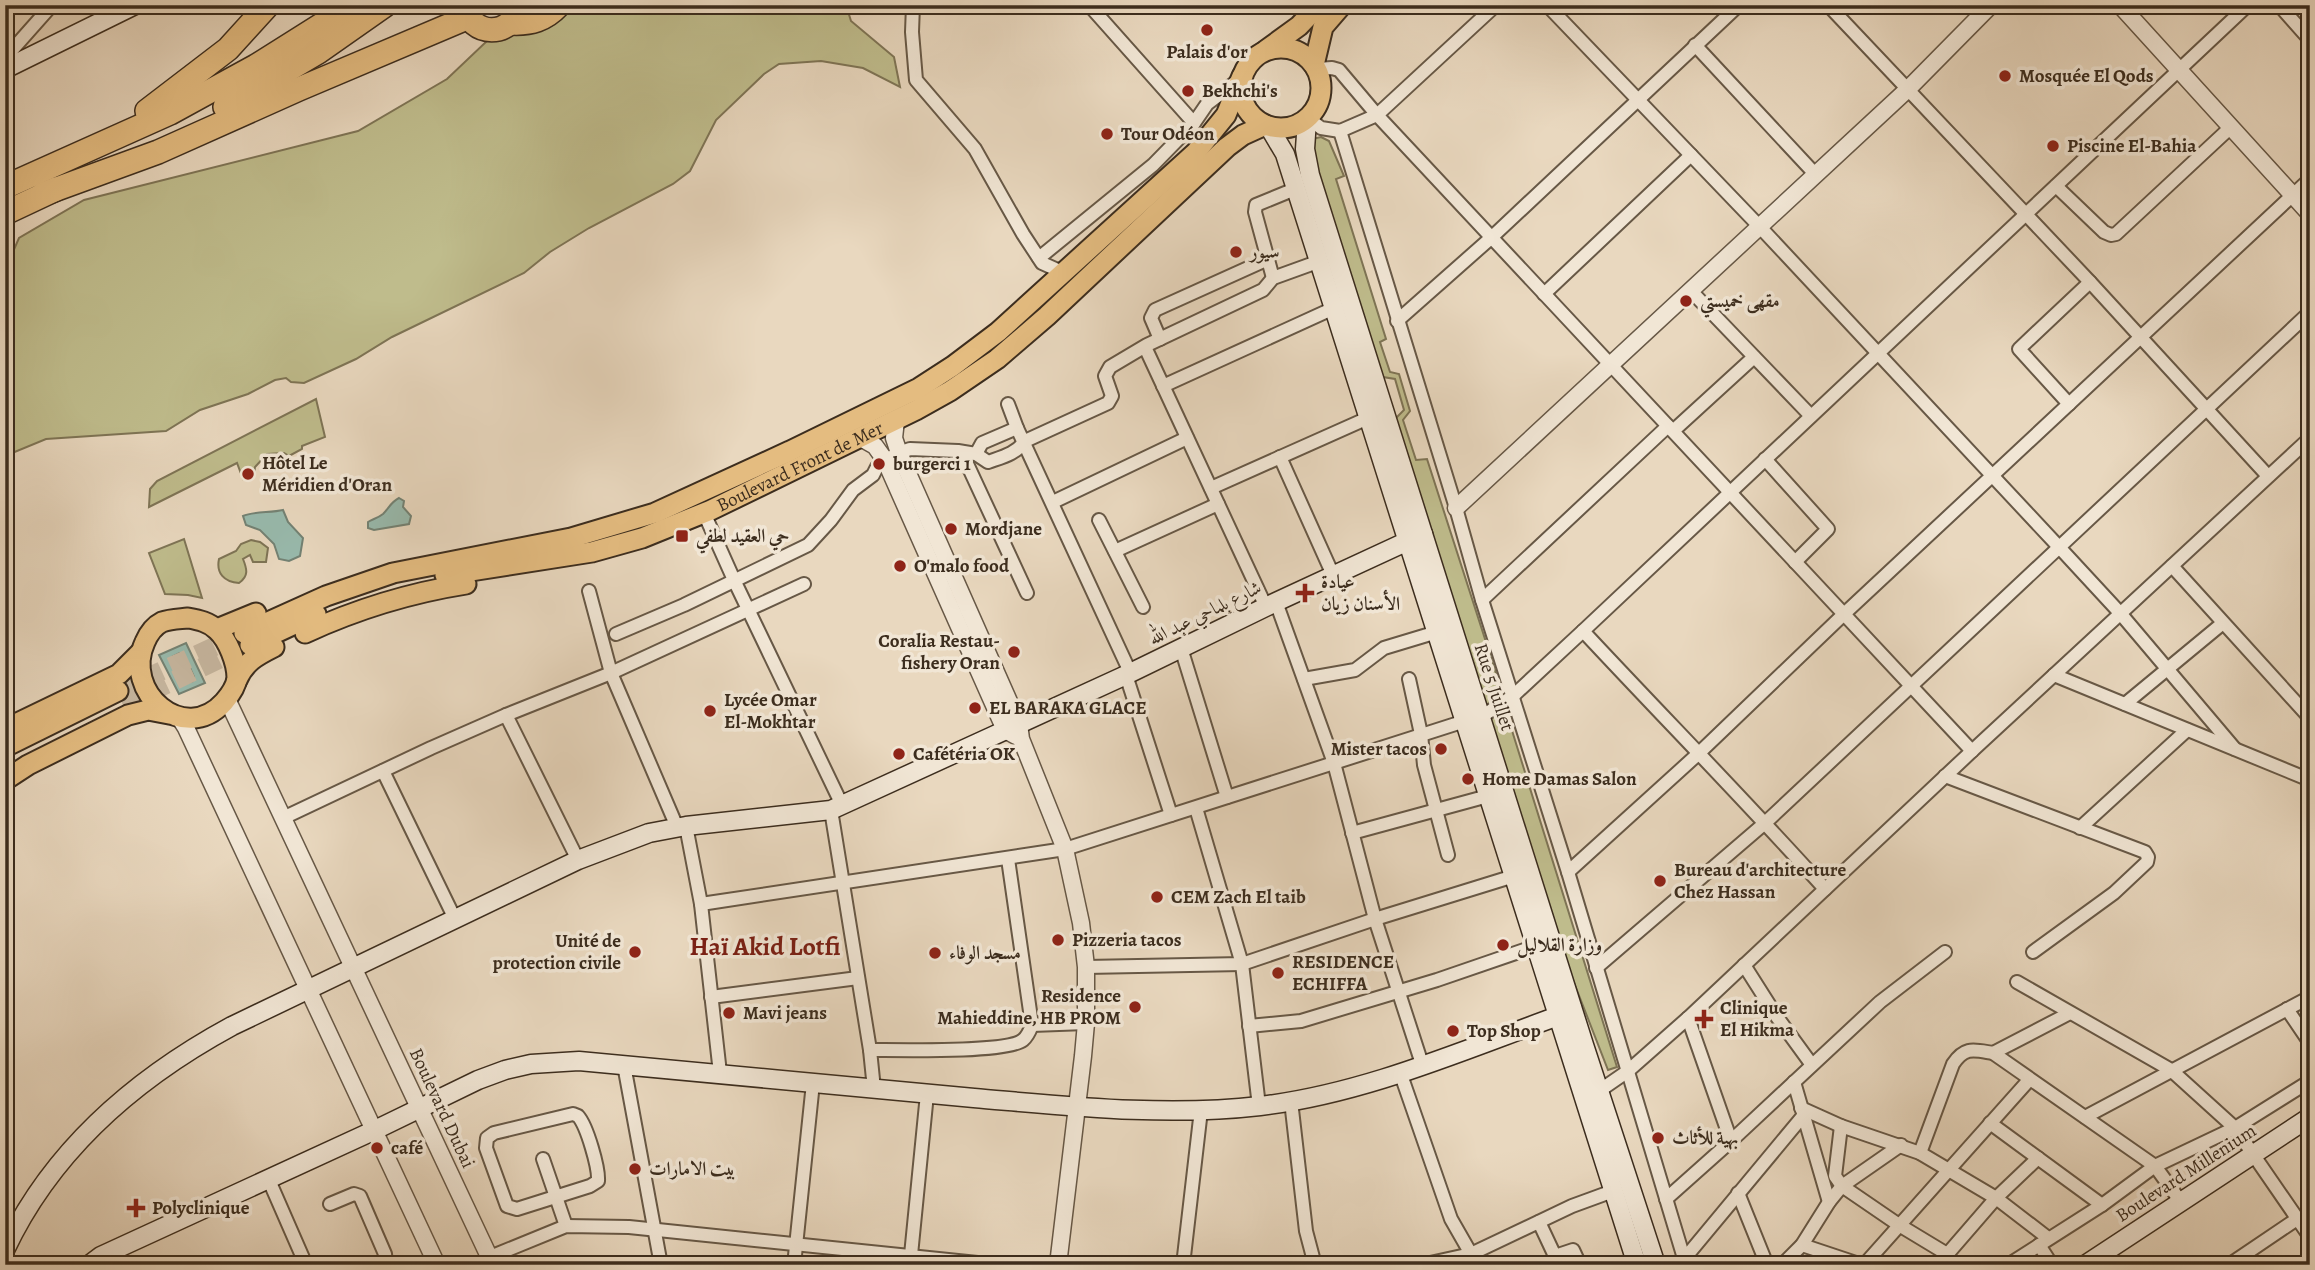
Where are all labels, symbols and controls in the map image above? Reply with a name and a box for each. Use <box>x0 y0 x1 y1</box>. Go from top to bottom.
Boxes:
marker: Palais d'or <box>1199 22 1215 38</box>
place label: Palais d'or <box>1166 39 1248 65</box>
place label: Mosquée El Qods <box>2019 63 2154 89</box>
marker: Mosquée El Qods <box>1997 68 2013 84</box>
place label: Bekhchi's <box>1202 78 1278 104</box>
marker: Bekhchi's <box>1180 83 1196 99</box>
place label: Tour Odéon <box>1121 121 1215 147</box>
marker: Tour Odéon <box>1099 126 1115 142</box>
place label: Piscine El-Bahia <box>2067 133 2197 159</box>
marker: Piscine El-Bahia <box>2045 138 2061 154</box>
place label: سيور <box>1248 239 1280 265</box>
marker: سيور <box>1228 244 1244 260</box>
place label: مقهى خميستي <box>1700 288 1780 318</box>
marker: مقهى خميستي <box>1678 293 1694 309</box>
street label: Boulevard Front de Mer <box>712 415 888 518</box>
place label: Hôtel Le Méridien d'Oran <box>262 450 392 498</box>
place label: burgerci 1 <box>892 451 971 477</box>
marker: burgerci 1 <box>871 456 887 472</box>
marker: Hôtel Le Méridien d'Oran <box>240 466 256 482</box>
place label: Mordjane <box>965 516 1042 542</box>
marker: Mordjane <box>943 521 959 537</box>
place label: حي العقيد لطفي <box>695 523 789 554</box>
marker: حي العقيد لطفي <box>674 528 690 544</box>
place label: O'malo food <box>914 553 1010 579</box>
marker: O'malo food <box>892 558 908 574</box>
place label: عيادة الأسنان زيان <box>1321 569 1400 617</box>
street label: شارع بلماحي عبد الله <box>1143 573 1267 653</box>
marker: عيادة الأسنان زيان <box>1295 583 1315 603</box>
place label: Coralia Restau- fishery Oran <box>878 628 1000 676</box>
street label: Rue 5 Juillet <box>1468 640 1520 734</box>
marker: Coralia Restau- fishery Oran <box>1006 644 1022 660</box>
place label: Lycée Omar El-Mokhtar <box>724 687 817 735</box>
place label: EL BARAKA GLACE <box>989 695 1146 721</box>
marker: EL BARAKA GLACE <box>967 700 983 716</box>
marker: Lycée Omar El-Mokhtar <box>702 703 718 719</box>
place label: Mister tacos <box>1331 736 1427 762</box>
place label: Cafétéria OK <box>913 741 1016 767</box>
marker: Mister tacos <box>1433 741 1449 757</box>
marker: Cafétéria OK <box>891 746 907 762</box>
place label: Home Damas Salon <box>1482 766 1637 792</box>
marker: Home Damas Salon <box>1460 771 1476 787</box>
place label: Bureau d'architecture Chez Hassan <box>1674 857 1846 905</box>
marker: Bureau d'architecture Chez Hassan <box>1652 873 1668 889</box>
place label: CEM Zach El taib <box>1171 884 1306 910</box>
marker: CEM Zach El taib <box>1149 889 1165 905</box>
place label: Pizzeria tacos <box>1072 927 1182 953</box>
place label: Unité de protection civile <box>493 928 621 976</box>
district label: Haï Akid Lotfi <box>689 929 841 964</box>
marker: Pizzeria tacos <box>1050 932 1066 948</box>
place label: وزارة القلاليل <box>1517 932 1602 958</box>
marker: وزارة القلاليل <box>1495 937 1511 953</box>
place label: مسجد الوفاء <box>949 940 1021 966</box>
marker: Unité de protection civile <box>627 944 643 960</box>
marker: مسجد الوفاء <box>927 945 943 961</box>
place label: RESIDENCE ECHIFFA <box>1292 949 1394 997</box>
marker: RESIDENCE ECHIFFA <box>1270 965 1286 981</box>
place label: Residence Mahieddine, HB PROM <box>937 983 1121 1031</box>
place label: Clinique El Hikma <box>1720 995 1795 1043</box>
marker: Residence Mahieddine, HB PROM <box>1127 999 1143 1015</box>
place label: Mavi jeans <box>743 1000 827 1026</box>
marker: Mavi jeans <box>721 1005 737 1021</box>
marker: Clinique El Hikma <box>1694 1009 1714 1029</box>
place label: Top Shop <box>1467 1018 1541 1044</box>
marker: Top Shop <box>1445 1023 1461 1039</box>
street label: Boulevard Dubai <box>403 1044 481 1172</box>
street label: Boulevard Millenium <box>2111 1118 2262 1228</box>
place label: بهية للأثاث <box>1672 1125 1738 1151</box>
marker: بهية للأثاث <box>1650 1130 1666 1146</box>
place label: café <box>391 1135 423 1161</box>
marker: café <box>369 1140 385 1156</box>
place label: بيت الامارات <box>649 1156 736 1182</box>
marker: بيت الامارات <box>627 1161 643 1177</box>
place label: Polyclinique <box>152 1195 250 1221</box>
marker: Polyclinique <box>126 1198 146 1218</box>

